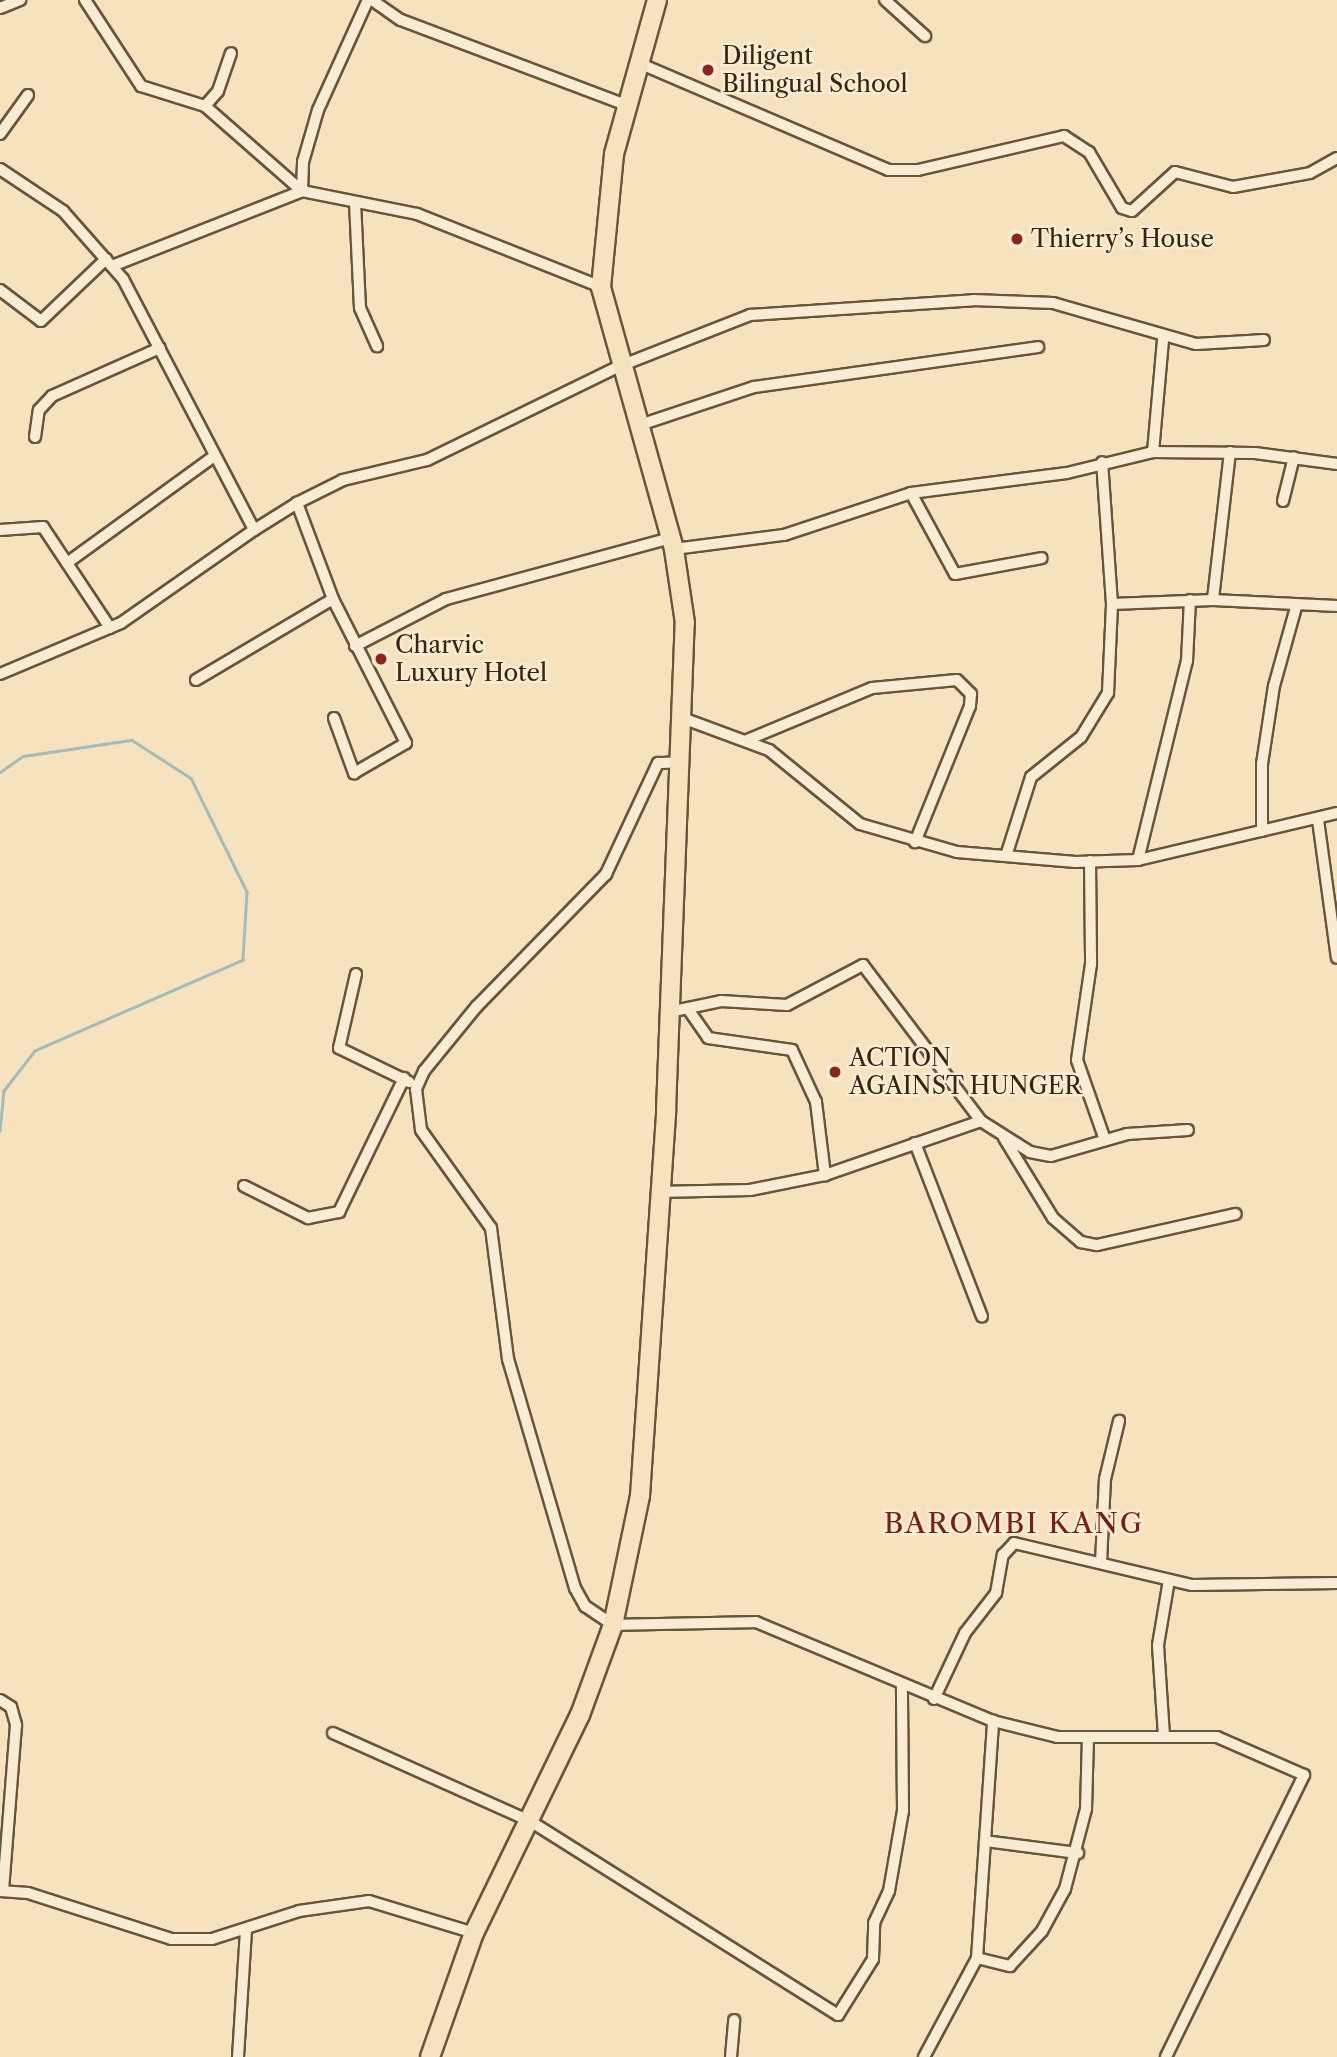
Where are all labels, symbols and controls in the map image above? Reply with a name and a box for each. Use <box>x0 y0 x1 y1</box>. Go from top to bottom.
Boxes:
place label: Diligent Bilingual School <box>722 42 908 98</box>
marker: Diligent Bilingual School <box>700 62 716 78</box>
place label: Thierry’s House <box>1031 225 1214 253</box>
marker: Thierry’s House <box>1009 231 1025 247</box>
place label: Charvic Luxury Hotel <box>395 631 548 687</box>
marker: Charvic Luxury Hotel <box>373 651 389 667</box>
place label: ACTION AGAINST HUNGER <box>849 1044 1083 1100</box>
marker: ACTION AGAINST HUNGER <box>827 1064 843 1080</box>
district label: BAROMBI KANG <box>885 1506 1143 1540</box>

